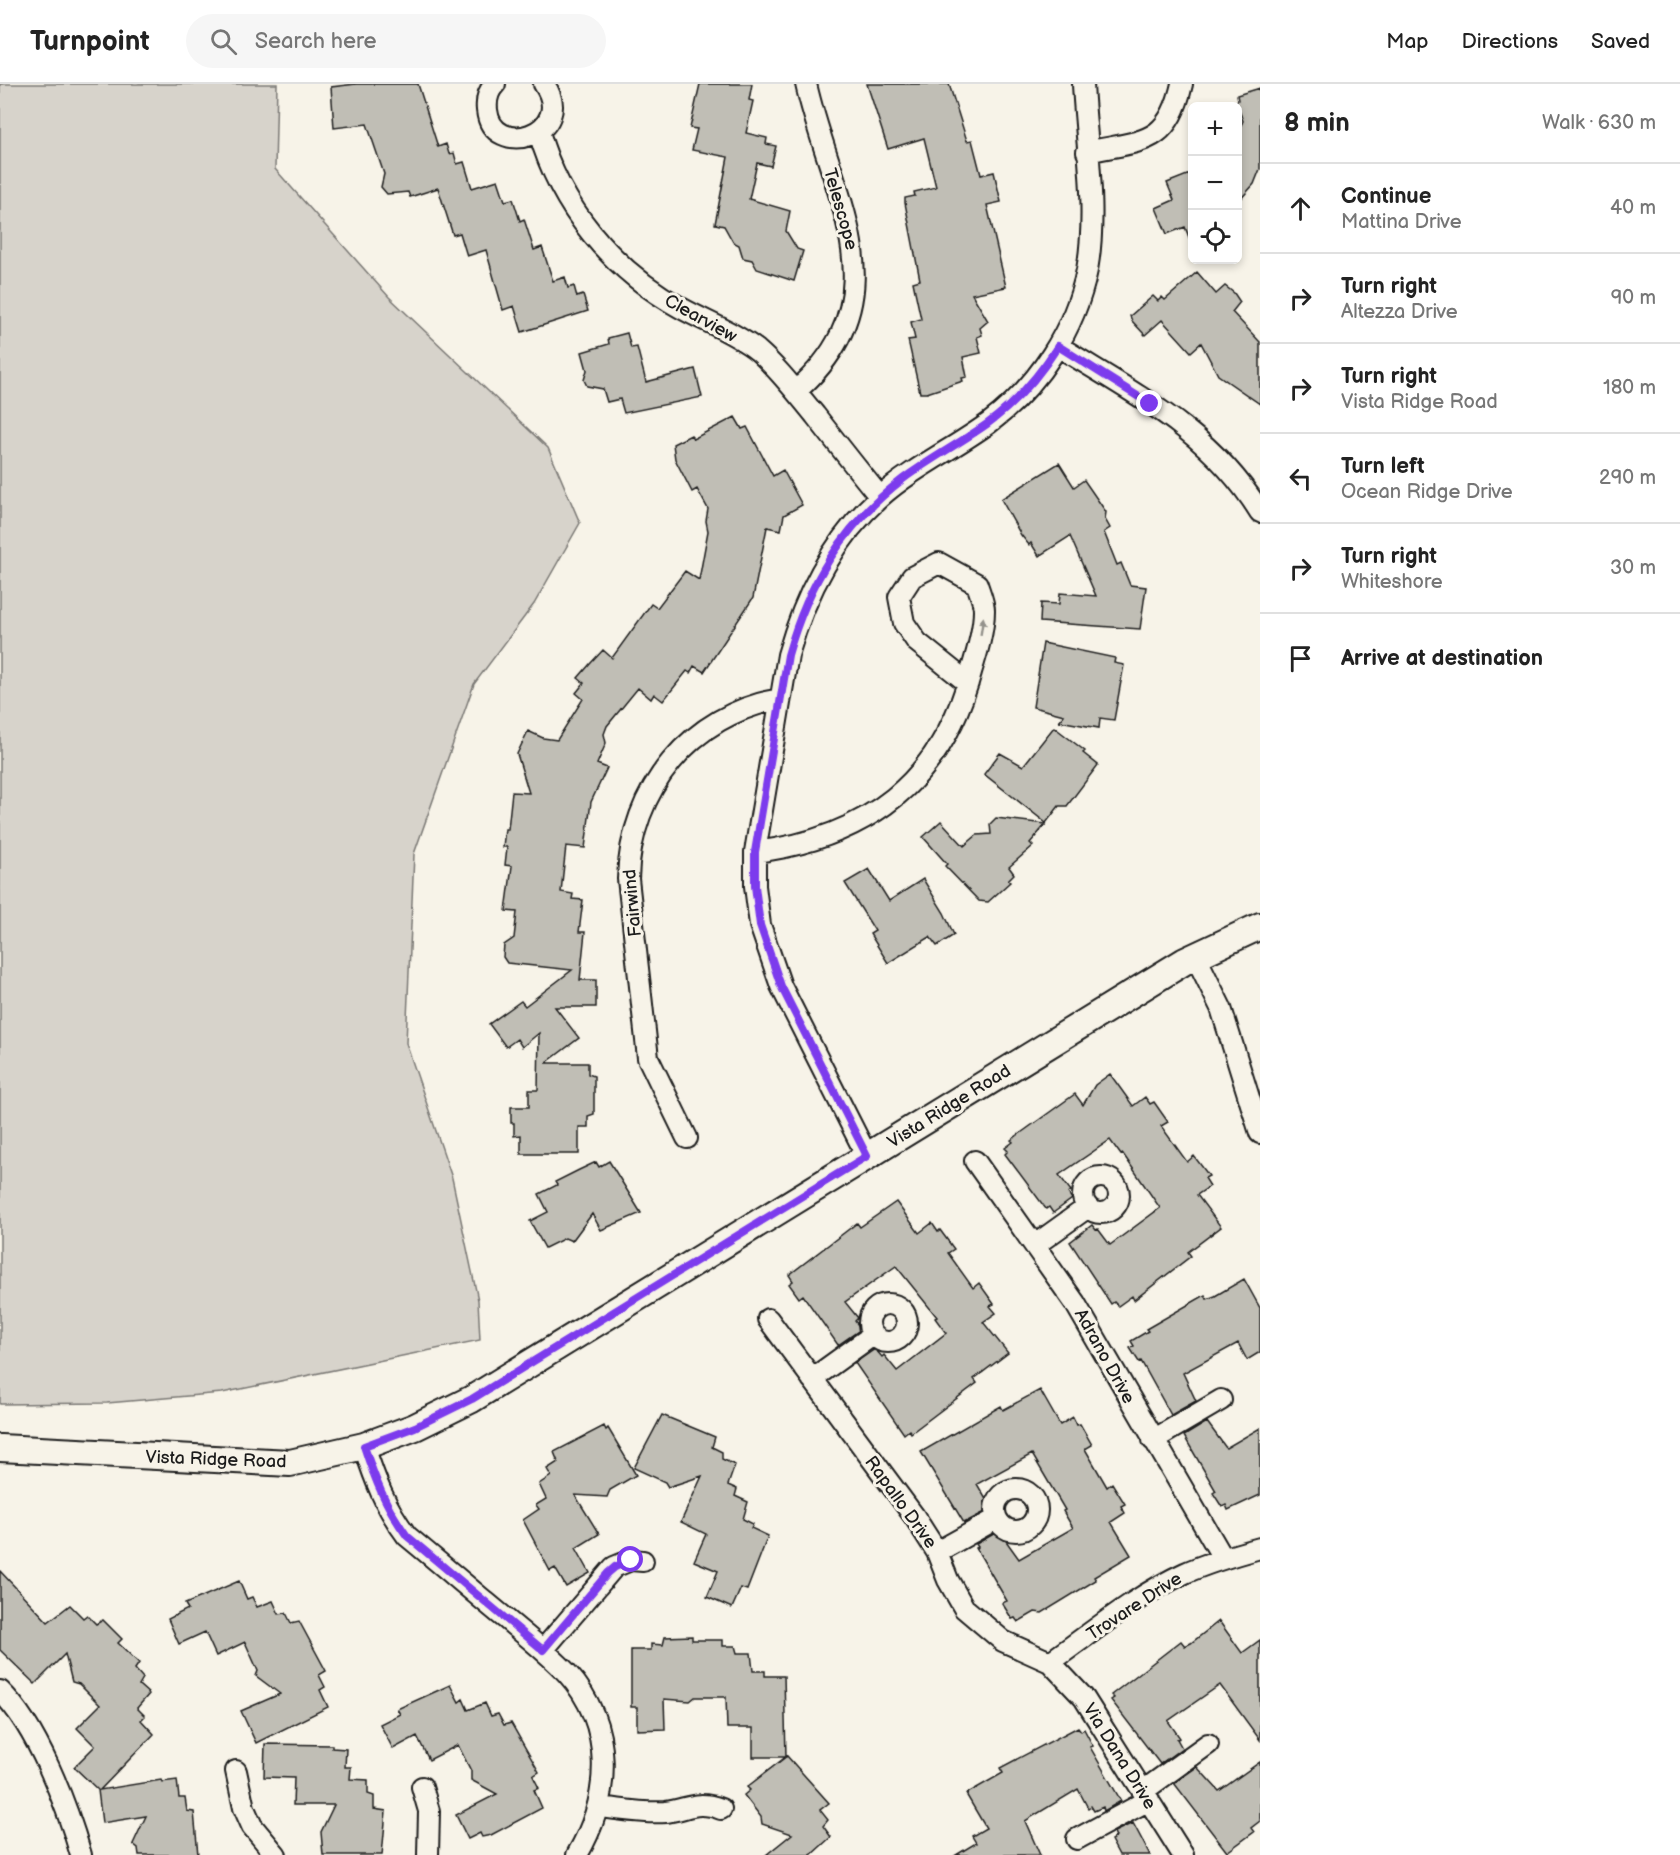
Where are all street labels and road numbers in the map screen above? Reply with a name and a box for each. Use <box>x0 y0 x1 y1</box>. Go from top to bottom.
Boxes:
street label: Telescope <box>819 166 862 253</box>
street label: Clearview <box>661 290 741 347</box>
street label: Fairwind <box>619 868 646 938</box>
street label: Vista Ridge Road <box>884 1060 1015 1153</box>
street label: Adrano Drive <box>1070 1305 1139 1407</box>
street label: Vista Ridge Road <box>145 1447 287 1472</box>
street label: Rapallo Drive <box>860 1452 941 1553</box>
street label: Trovare Drive <box>1083 1568 1186 1645</box>
street label: Via Dana Drive <box>1079 1699 1161 1813</box>

